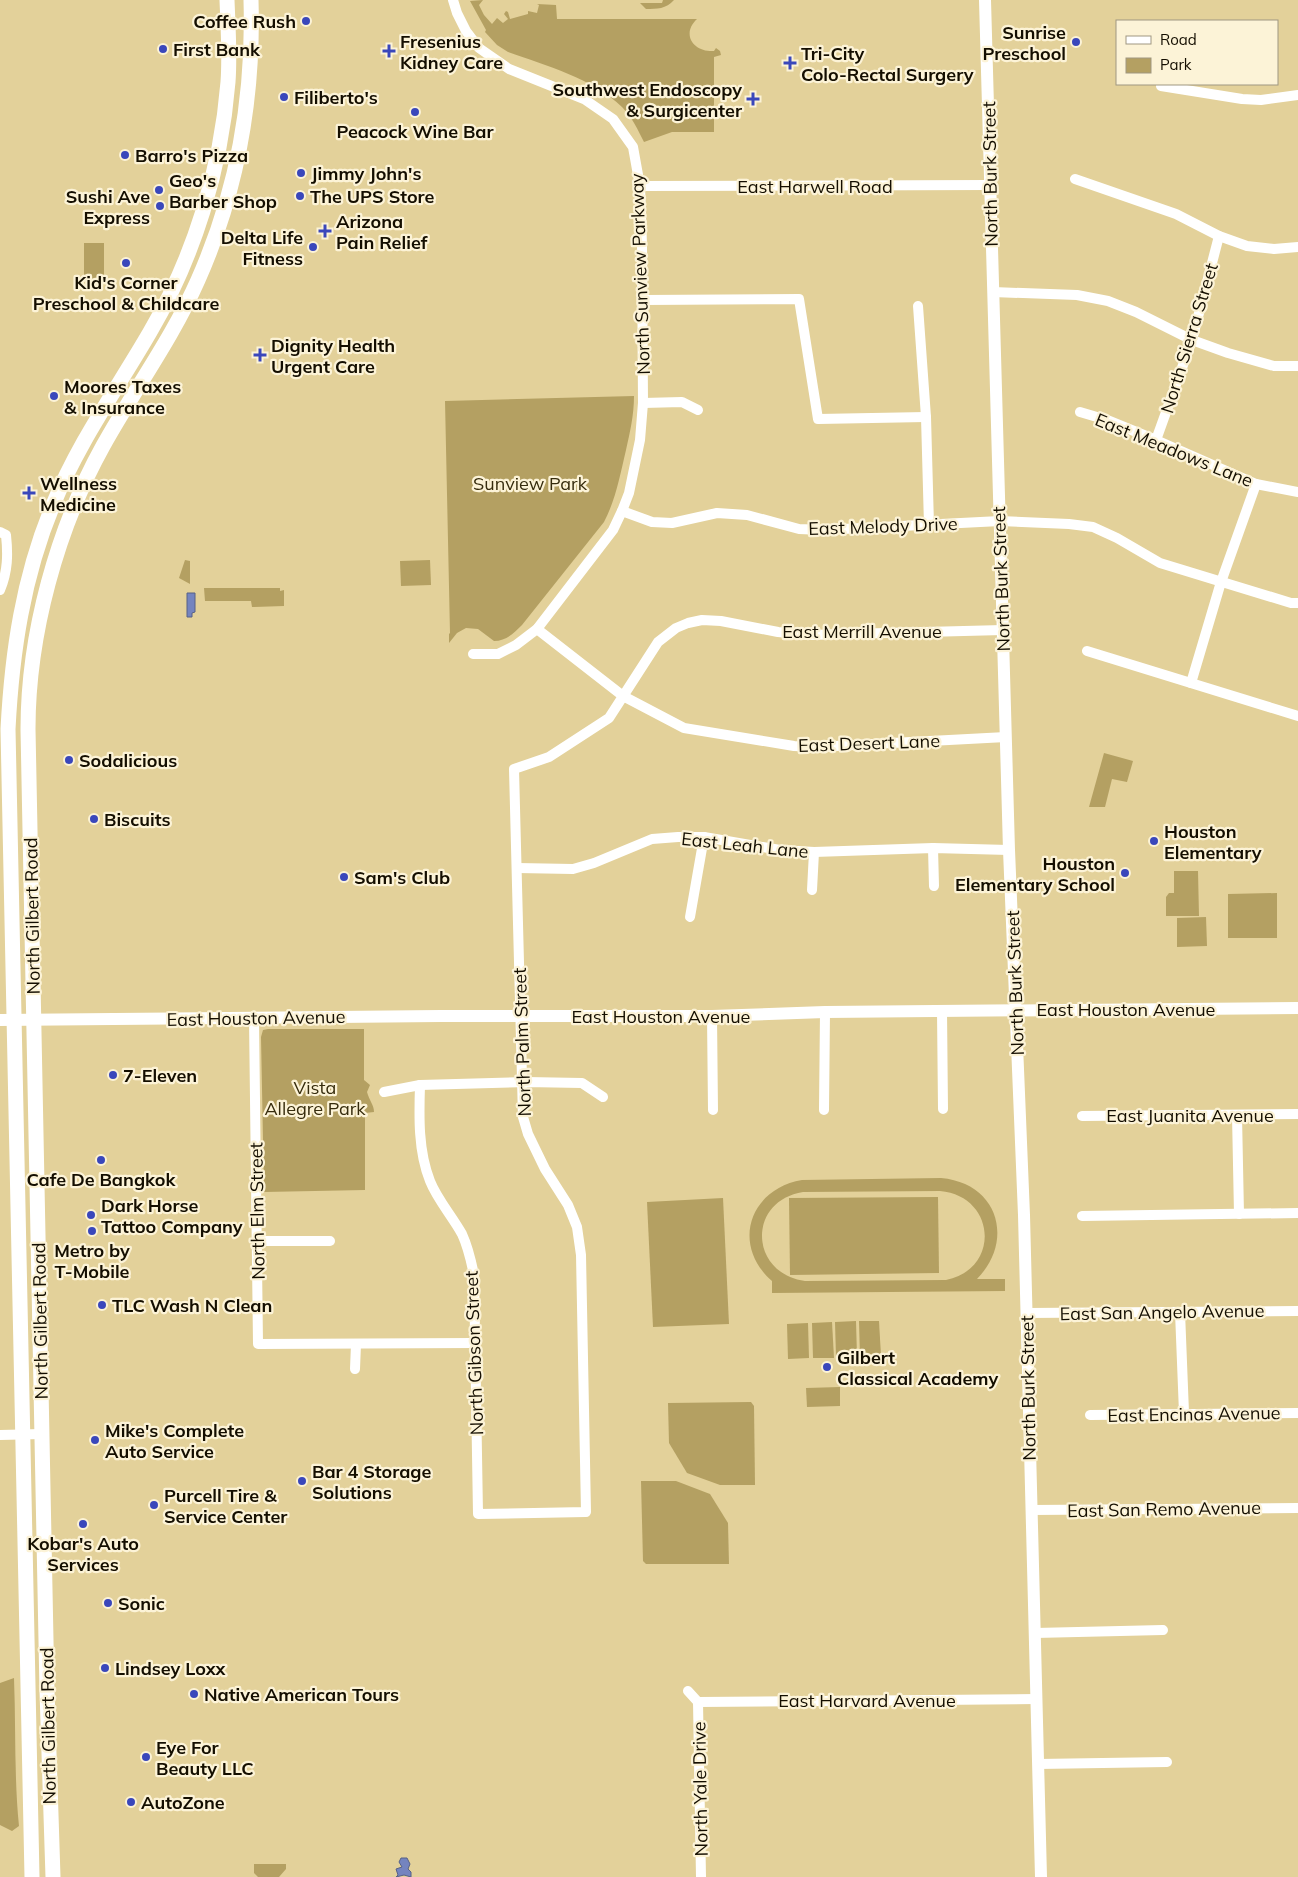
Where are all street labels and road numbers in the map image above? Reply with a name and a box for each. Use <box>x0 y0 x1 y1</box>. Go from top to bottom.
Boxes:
street label: North Burk Street <box>977 101 1003 247</box>
street label: North Sunview Parkway <box>625 172 655 375</box>
street label: East Harwell Road <box>737 175 893 198</box>
street label: North Sierra Street <box>1155 260 1223 416</box>
street label: East Meadows Lane <box>1092 408 1256 492</box>
street label: North Burk Street <box>987 506 1015 652</box>
street label: East Melody Drive <box>808 512 958 540</box>
street label: East Merrill Avenue <box>782 620 942 643</box>
street label: East Desert Lane <box>798 729 940 757</box>
street label: East Leah Lane <box>680 827 810 863</box>
street label: North Gilbert Road <box>19 837 45 995</box>
street label: North Burk Street <box>1001 910 1029 1056</box>
street label: North Palm Street <box>508 967 536 1117</box>
street label: East Houston Avenue <box>1037 998 1215 1021</box>
street label: East Houston Avenue <box>166 1005 346 1031</box>
street label: East Houston Avenue <box>572 1005 750 1028</box>
street label: East Juanita Avenue <box>1106 1104 1274 1127</box>
street label: North Elm Street <box>244 1142 270 1280</box>
street label: North Gilbert Road <box>27 1242 53 1400</box>
street label: North Gibson Street <box>460 1270 488 1436</box>
street label: East San Angelo Avenue <box>1059 1299 1265 1325</box>
street label: North Burk Street <box>1015 1315 1041 1461</box>
street label: East Encinas Avenue <box>1107 1401 1281 1427</box>
street label: East San Remo Avenue <box>1067 1496 1261 1522</box>
street label: North Gilbert Road <box>35 1647 61 1805</box>
street label: East Harvard Avenue <box>778 1689 956 1712</box>
street label: North Yale Drive <box>687 1721 713 1857</box>

